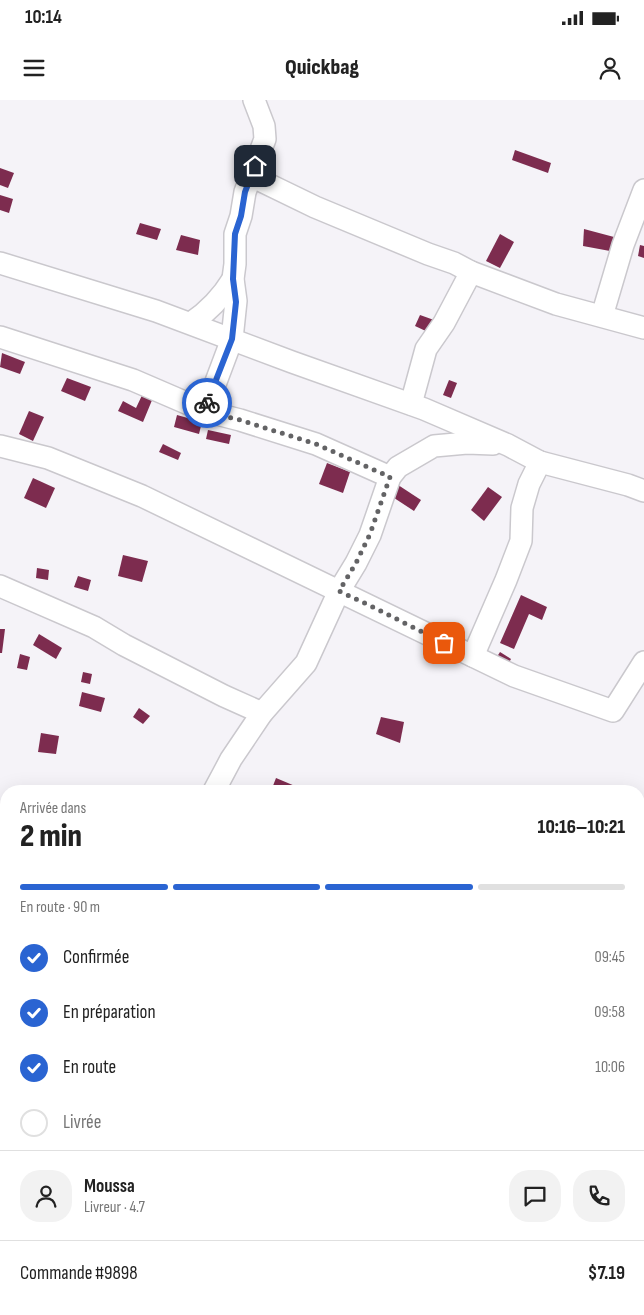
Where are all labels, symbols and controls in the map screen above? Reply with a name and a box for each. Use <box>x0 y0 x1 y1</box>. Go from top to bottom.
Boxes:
text: 10:14 <box>25 6 62 29</box>
icon: menu <box>20 54 48 82</box>
text: Quickbag <box>285 54 359 81</box>
icon: person <box>596 54 624 82</box>
pin <box>234 145 276 187</box>
icon: home <box>241 152 269 180</box>
courier <box>182 378 232 428</box>
icon: bike <box>193 389 221 417</box>
pin <box>423 622 465 664</box>
icon: bag <box>430 629 458 657</box>
text: Arrivée dans <box>20 799 86 818</box>
text: 10:16–10:21 <box>538 816 625 839</box>
text: 2 min <box>20 817 82 856</box>
text: En route · 90 m <box>20 898 100 917</box>
icon: check <box>20 944 48 972</box>
text: Confirmée <box>63 946 129 969</box>
text: 09:45 <box>595 948 625 967</box>
icon: check <box>20 999 48 1027</box>
text: En préparation <box>63 1001 156 1024</box>
text: 09:58 <box>594 1003 625 1022</box>
icon: check <box>20 1054 48 1082</box>
text: En route <box>63 1056 116 1079</box>
text: 10:06 <box>595 1058 625 1077</box>
text: Livrée <box>63 1111 101 1134</box>
button: person <box>20 1170 72 1222</box>
button: chat <box>509 1170 561 1222</box>
button: phone <box>573 1170 625 1222</box>
text: Moussa <box>84 1175 135 1198</box>
text: Livreur · 4.7 <box>84 1198 145 1217</box>
text: Commande #9898 <box>20 1262 137 1285</box>
text: $7.19 <box>588 1262 625 1285</box>

